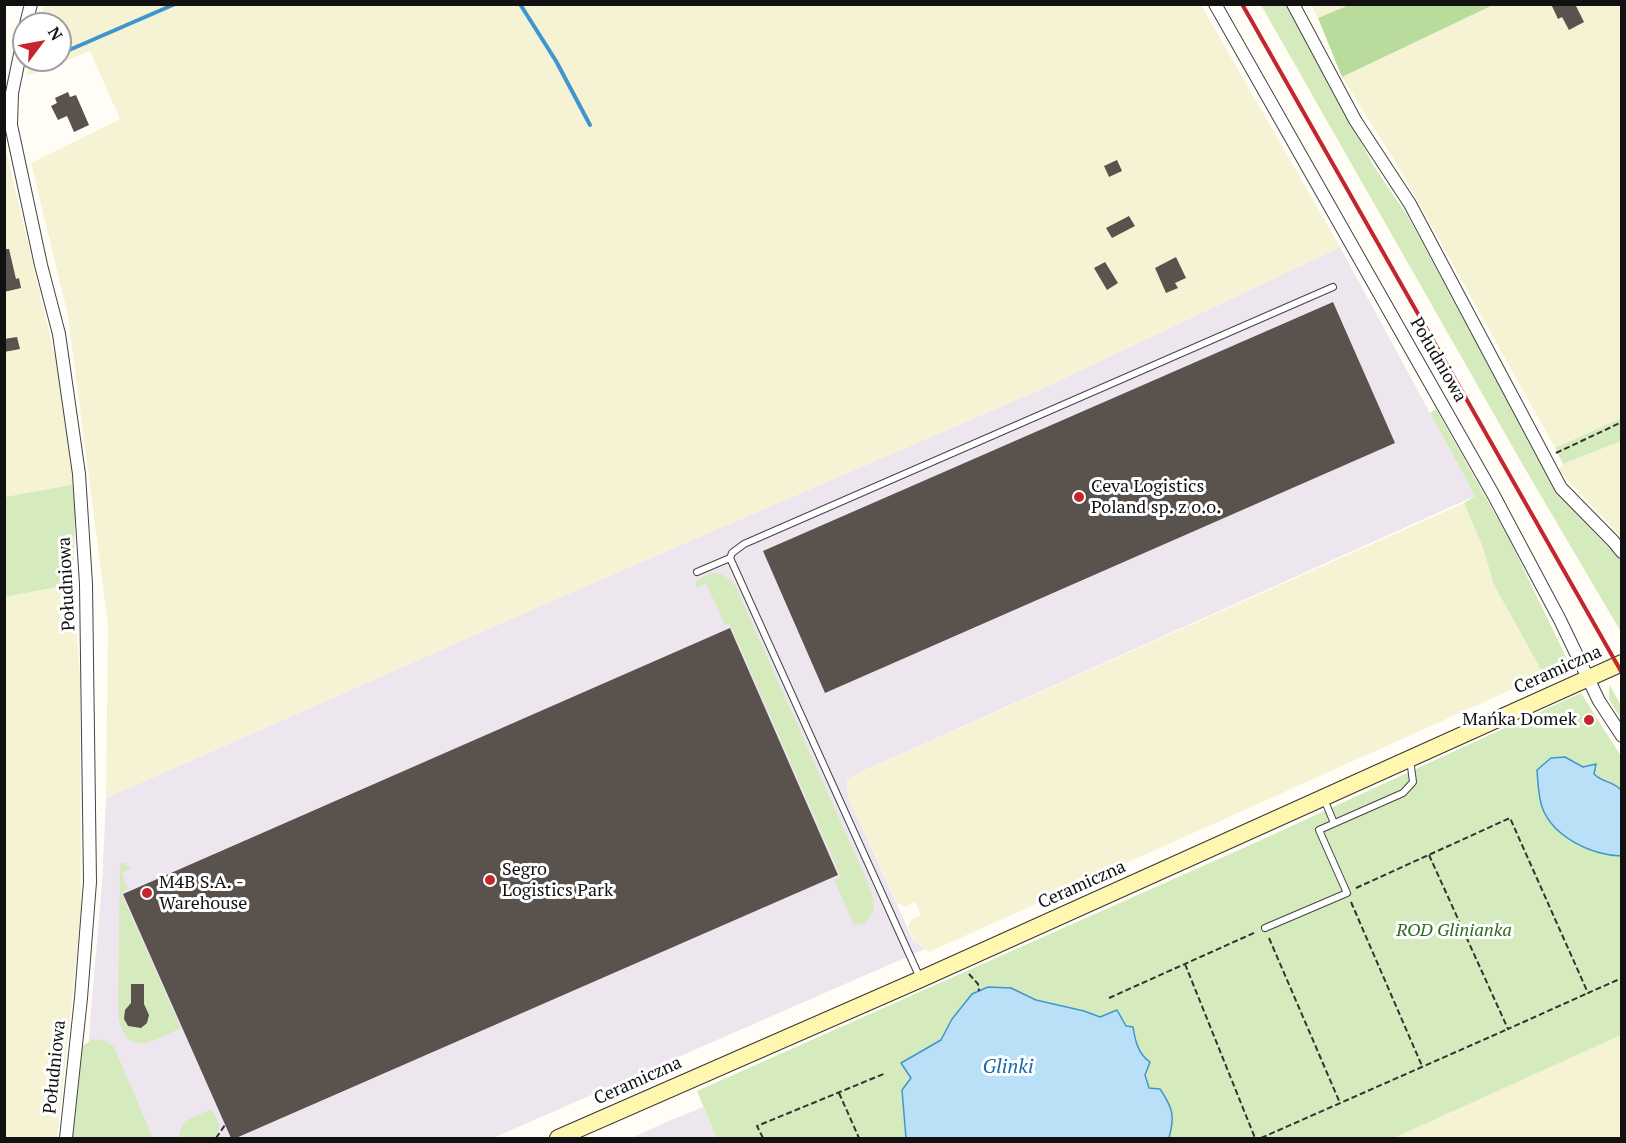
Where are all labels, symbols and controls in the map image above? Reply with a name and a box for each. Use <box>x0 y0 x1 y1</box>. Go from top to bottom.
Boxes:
north arrow <box>12 12 72 72</box>
text: N <box>43 23 68 44</box>
street label: Południowa <box>1405 314 1471 406</box>
place label: Ceva Logistics Poland sp. z o.o. <box>1091 476 1221 518</box>
marker: Ceva Logistics Poland sp. z o.o. <box>1072 490 1086 504</box>
street label: Południowa <box>54 536 80 632</box>
street label: Ceramiczna <box>1511 641 1605 699</box>
place label: Mańka Domek <box>1462 709 1577 731</box>
marker: Mańka Domek <box>1582 713 1596 727</box>
street label: Ceramiczna <box>1035 856 1129 914</box>
place label: Segro Logistics Park <box>502 859 613 902</box>
place label: M4B S.A. - Warehouse <box>159 872 247 914</box>
marker: Segro Logistics Park <box>483 873 497 887</box>
marker: M4B S.A. - Warehouse <box>140 886 154 900</box>
park label: ROD Glinianka <box>1396 920 1512 942</box>
street label: Południowa <box>39 1019 71 1115</box>
street label: Ceramiczna <box>591 1052 685 1110</box>
water label: Glinki <box>983 1055 1033 1079</box>

